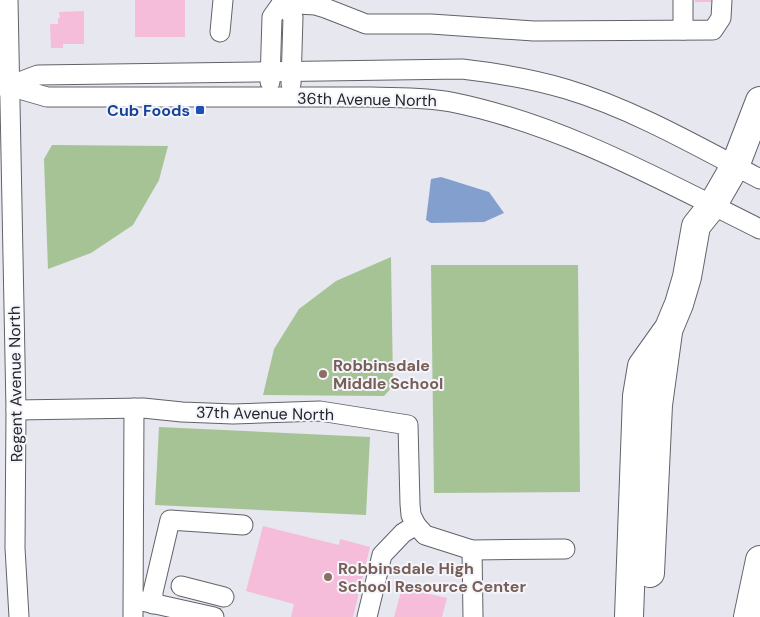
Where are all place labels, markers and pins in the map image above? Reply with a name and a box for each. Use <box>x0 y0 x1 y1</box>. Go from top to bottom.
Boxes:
place label: Cub Foods <box>107 100 190 121</box>
marker: Cub Foods <box>194 104 206 116</box>
place label: Robbinsdale Middle School <box>333 355 443 394</box>
marker: Robbinsdale Middle School <box>317 368 329 380</box>
place label: Robbinsdale High School Resource Center <box>338 558 526 597</box>
marker: Robbinsdale High School Resource Center <box>322 571 334 583</box>

